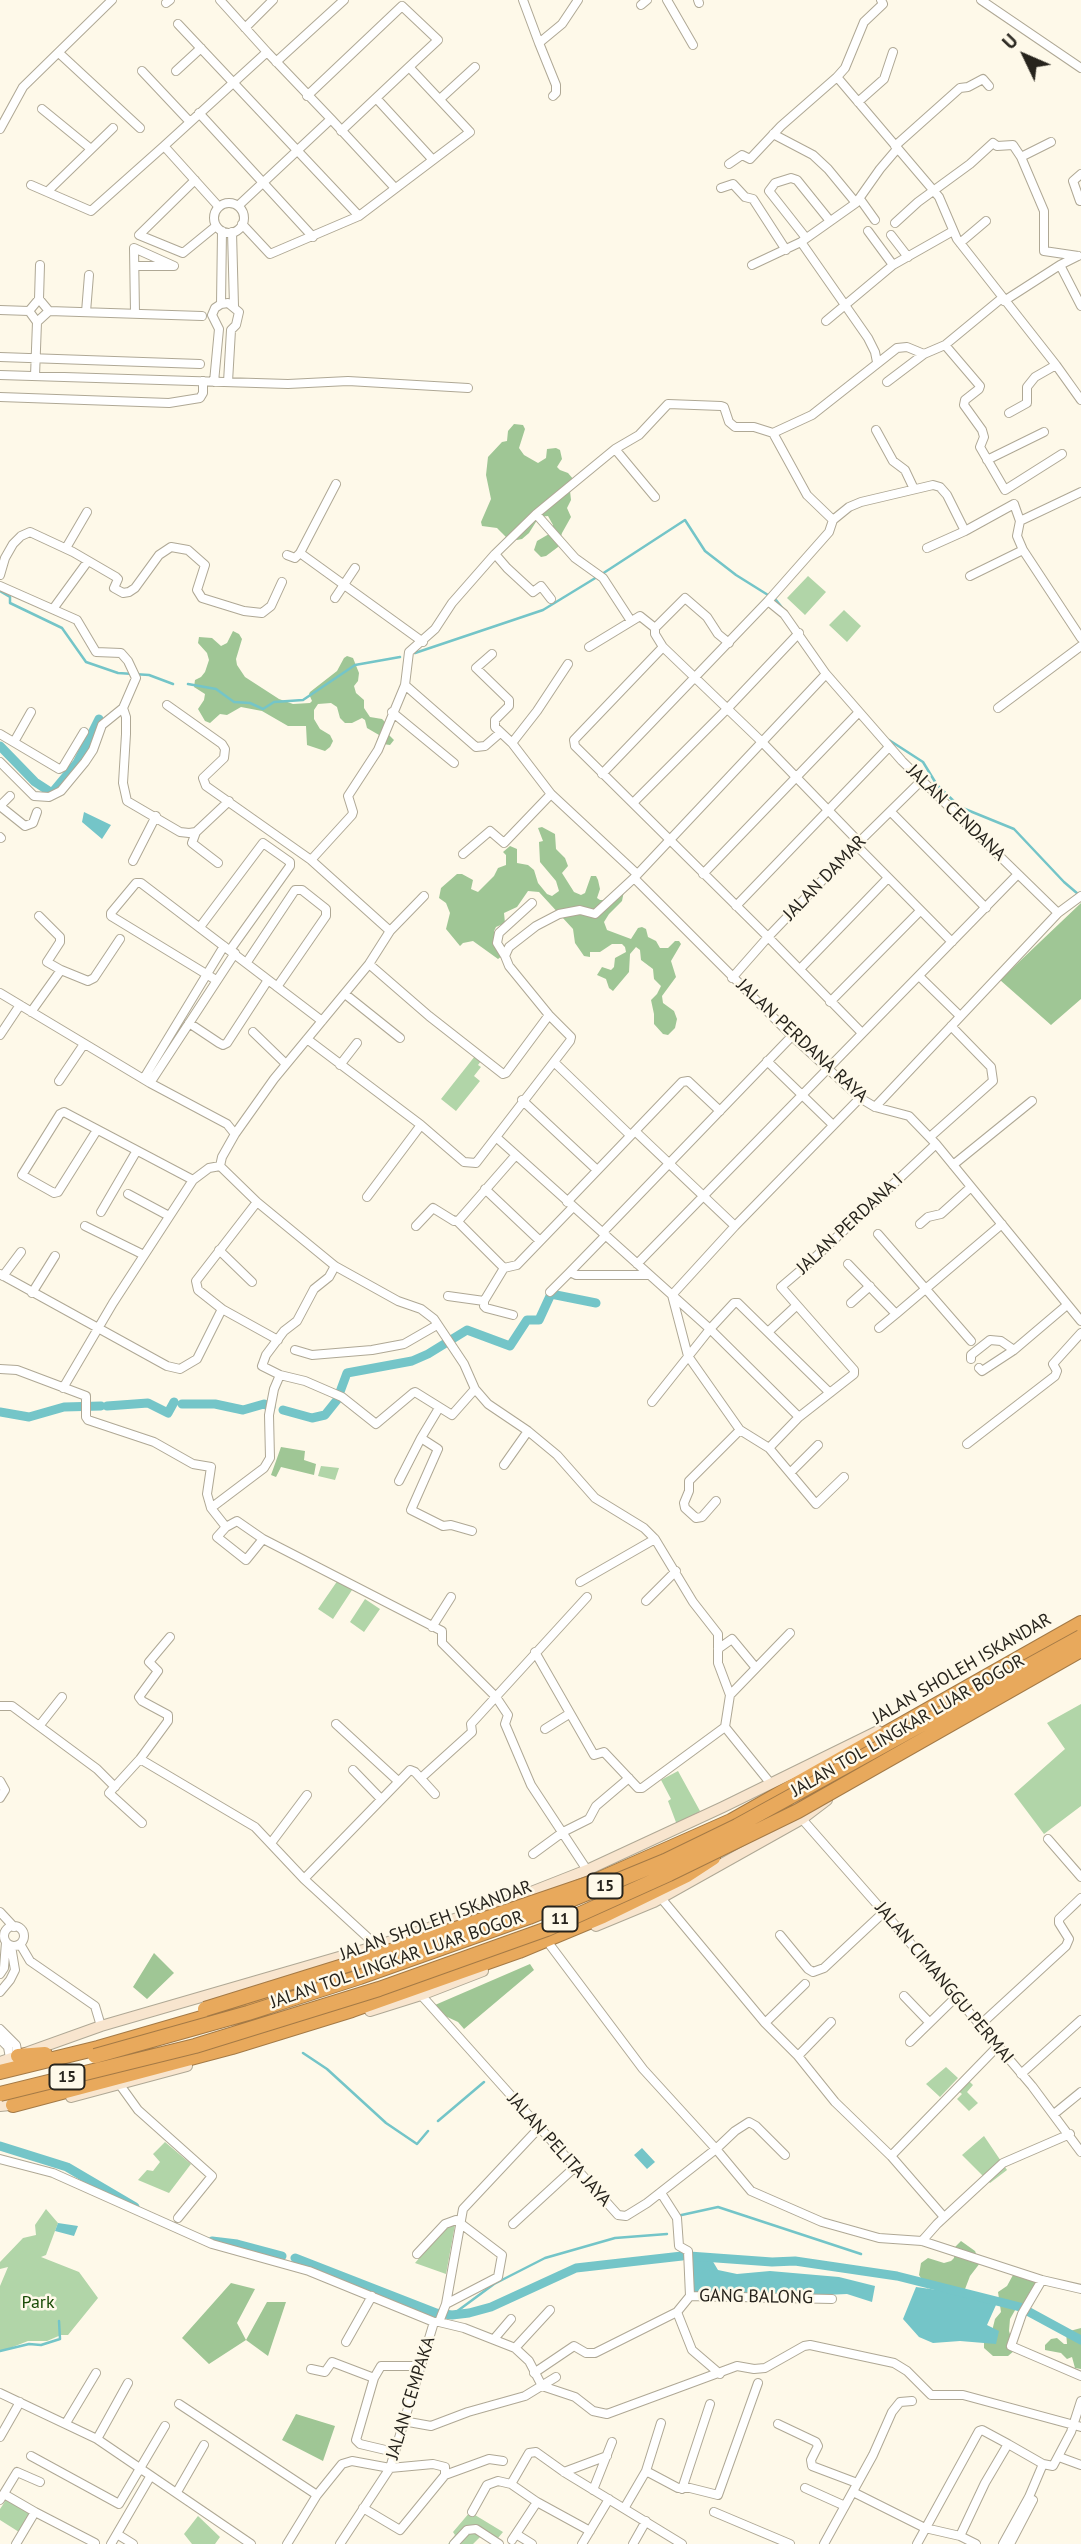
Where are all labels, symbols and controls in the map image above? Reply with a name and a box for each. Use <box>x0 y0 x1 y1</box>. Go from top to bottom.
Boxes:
north arrow <box>990 21 1060 91</box>
text: U <box>997 29 1023 54</box>
street label: JALAN CENDANA <box>902 760 1010 866</box>
street label: JALAN DAMAR <box>779 831 871 925</box>
street label: JALAN PERDANA RAYA <box>732 975 872 1107</box>
street label: JALAN PERDANA I <box>792 1169 908 1279</box>
street label: JALAN SHOLEH ISKANDAR <box>869 1609 1055 1729</box>
street label: JALAN TOL LINGKAR LUAR BOGOR <box>787 1650 1029 1802</box>
road number: 15 <box>588 1874 622 1898</box>
street label: JALAN SHOLEH ISKANDAR <box>337 1876 535 1966</box>
street label: JALAN CIMANGGU PERMAI <box>870 1898 1018 2068</box>
street label: JALAN TOL LINGKAR LUAR BOGOR <box>268 1906 526 2014</box>
road number: 11 <box>542 1907 578 1932</box>
road number: 15 <box>50 2064 84 2090</box>
street label: JALAN PELITA JAYA <box>502 2089 616 2211</box>
street label: GANG BALONG <box>699 2285 813 2309</box>
park label: Park <box>21 2292 55 2314</box>
street label: JALAN CEMPAKA <box>382 2334 440 2462</box>

